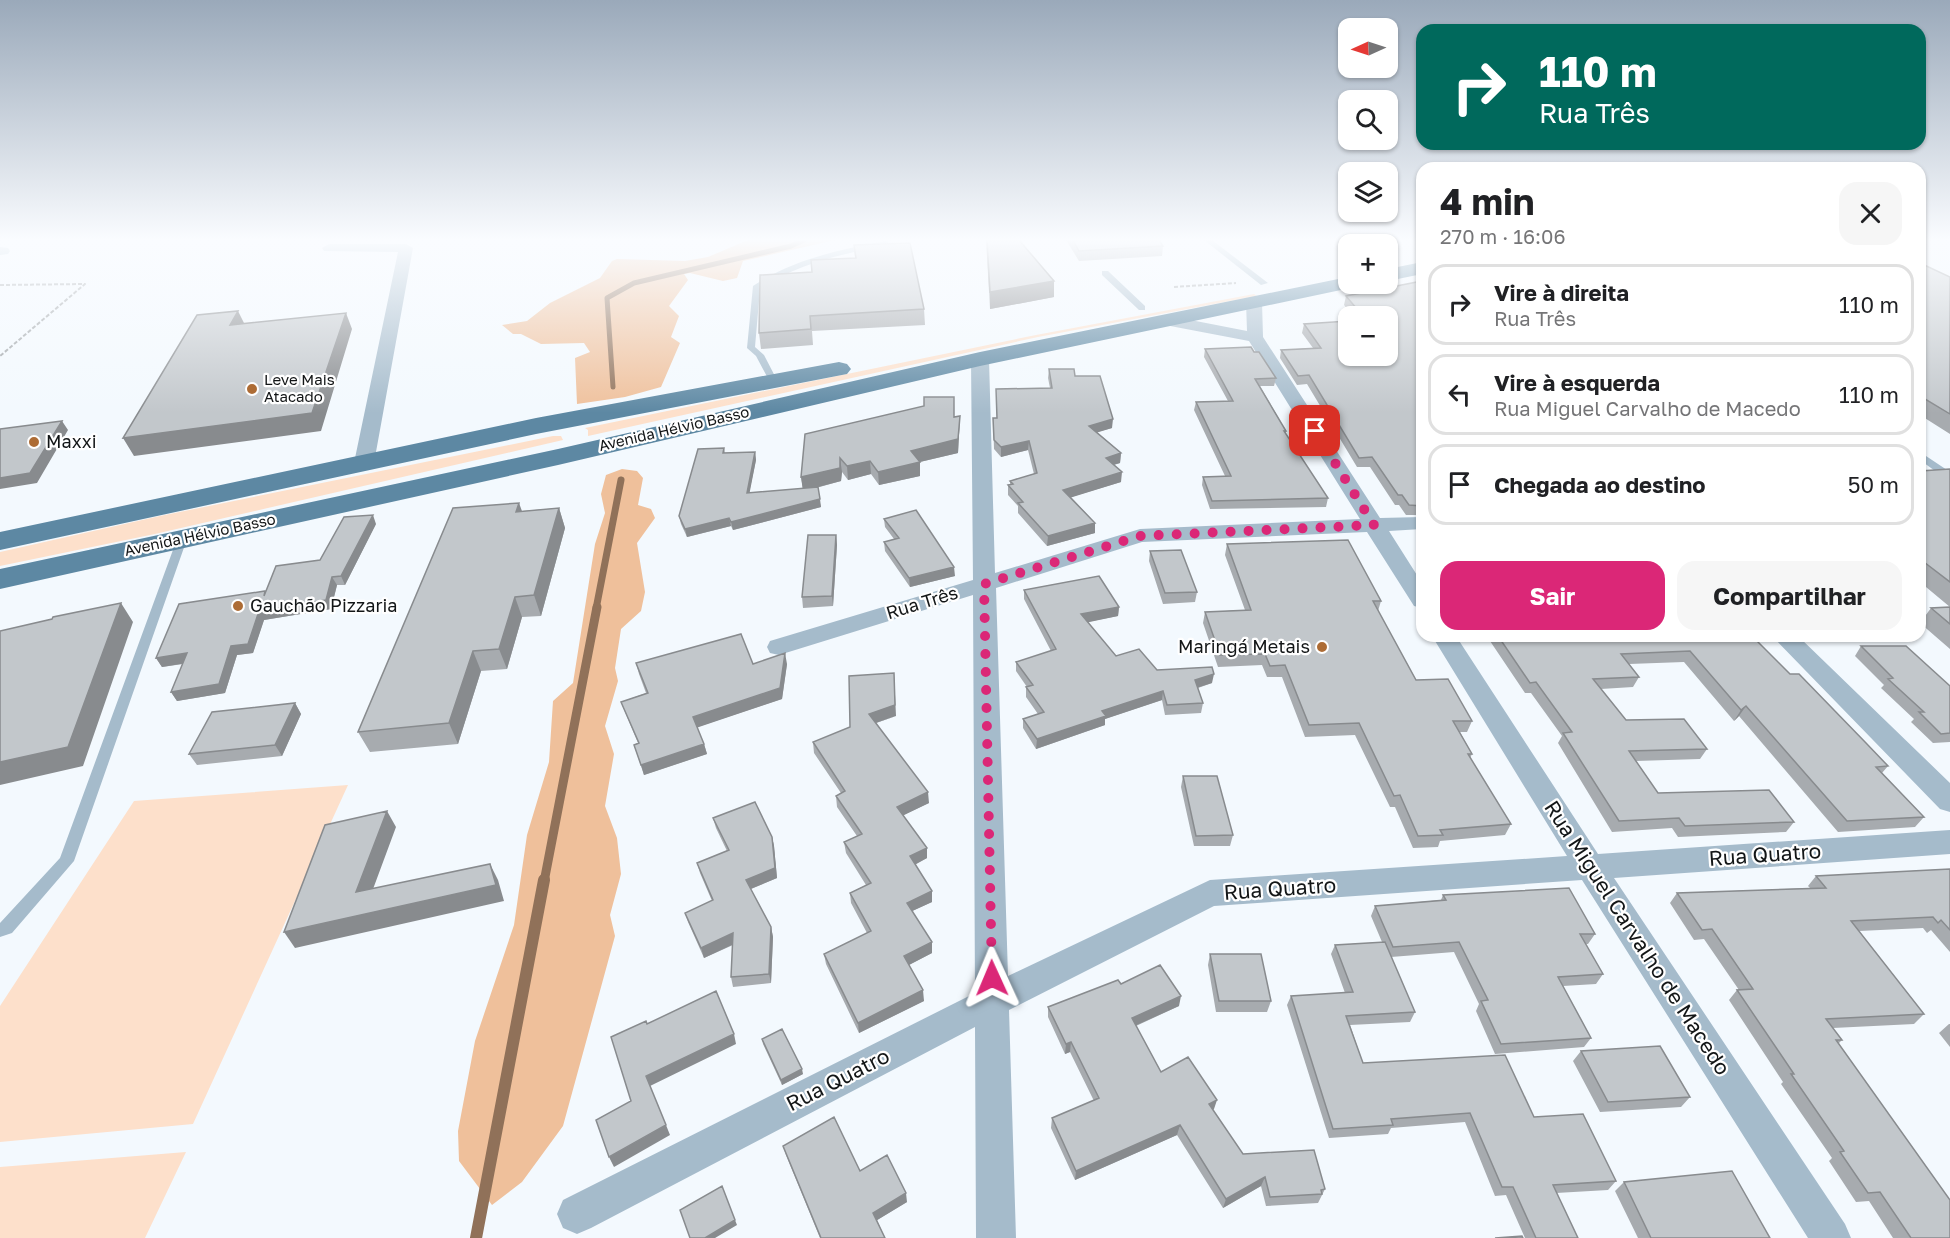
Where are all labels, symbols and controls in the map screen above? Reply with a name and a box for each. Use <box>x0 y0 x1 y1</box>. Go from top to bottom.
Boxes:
north arrow <box>1338 18 1398 78</box>
map controls <box>1338 18 1398 366</box>
text: 110 m <box>1539 46 1657 96</box>
icon: right <box>1440 48 1518 126</box>
button: search <box>1338 90 1398 150</box>
text: Rua Três <box>1539 97 1650 129</box>
button: layers <box>1338 162 1398 222</box>
text: 4 min <box>1440 180 1535 223</box>
button: close <box>1839 182 1902 245</box>
text: 270 m · 16:06 <box>1440 224 1566 248</box>
button: + <box>1338 234 1398 294</box>
text: Vire à direita <box>1494 279 1629 306</box>
icon: right <box>1443 288 1476 321</box>
text: 110 m <box>1839 291 1899 318</box>
button: − <box>1338 306 1398 366</box>
text: Rua Três <box>1494 306 1576 330</box>
text: Vire à esquerda <box>1494 369 1660 396</box>
place label: Leve Mais Atacado <box>264 370 335 405</box>
icon: left <box>1443 378 1476 411</box>
text: 110 m <box>1839 381 1899 408</box>
marker: Leve Mais Atacado <box>245 382 259 396</box>
text: Rua Miguel Carvalho de Macedo <box>1494 396 1801 420</box>
street label: Avenida Hélvio Basso <box>597 402 751 454</box>
pin <box>1289 405 1340 456</box>
icon: arrive <box>1298 414 1331 447</box>
place label: Maxxi <box>46 430 96 452</box>
marker: Maxxi <box>27 435 41 449</box>
icon: arrive <box>1443 468 1476 501</box>
text: Chegada ao destino <box>1494 471 1706 498</box>
text: 50 m <box>1848 471 1899 498</box>
street label: Avenida Hélvio Basso <box>123 509 277 559</box>
button: Sair <box>1440 561 1665 630</box>
button: Compartilhar <box>1677 561 1902 630</box>
street label: Rua Três <box>883 581 960 623</box>
place label: Gauchão Pizzaria <box>250 594 397 616</box>
marker: Gauchão Pizzaria <box>231 599 245 613</box>
place label: Maringá Metais <box>1178 635 1310 657</box>
marker: Maringá Metais <box>1315 640 1329 654</box>
street label: Rua Miguel Carvalho de Macedo <box>1539 795 1736 1080</box>
street label: Rua Quatro <box>1708 837 1822 871</box>
street label: Rua Quatro <box>1223 871 1337 905</box>
position arrow <box>960 946 1024 1010</box>
street label: Rua Quatro <box>781 1042 894 1116</box>

